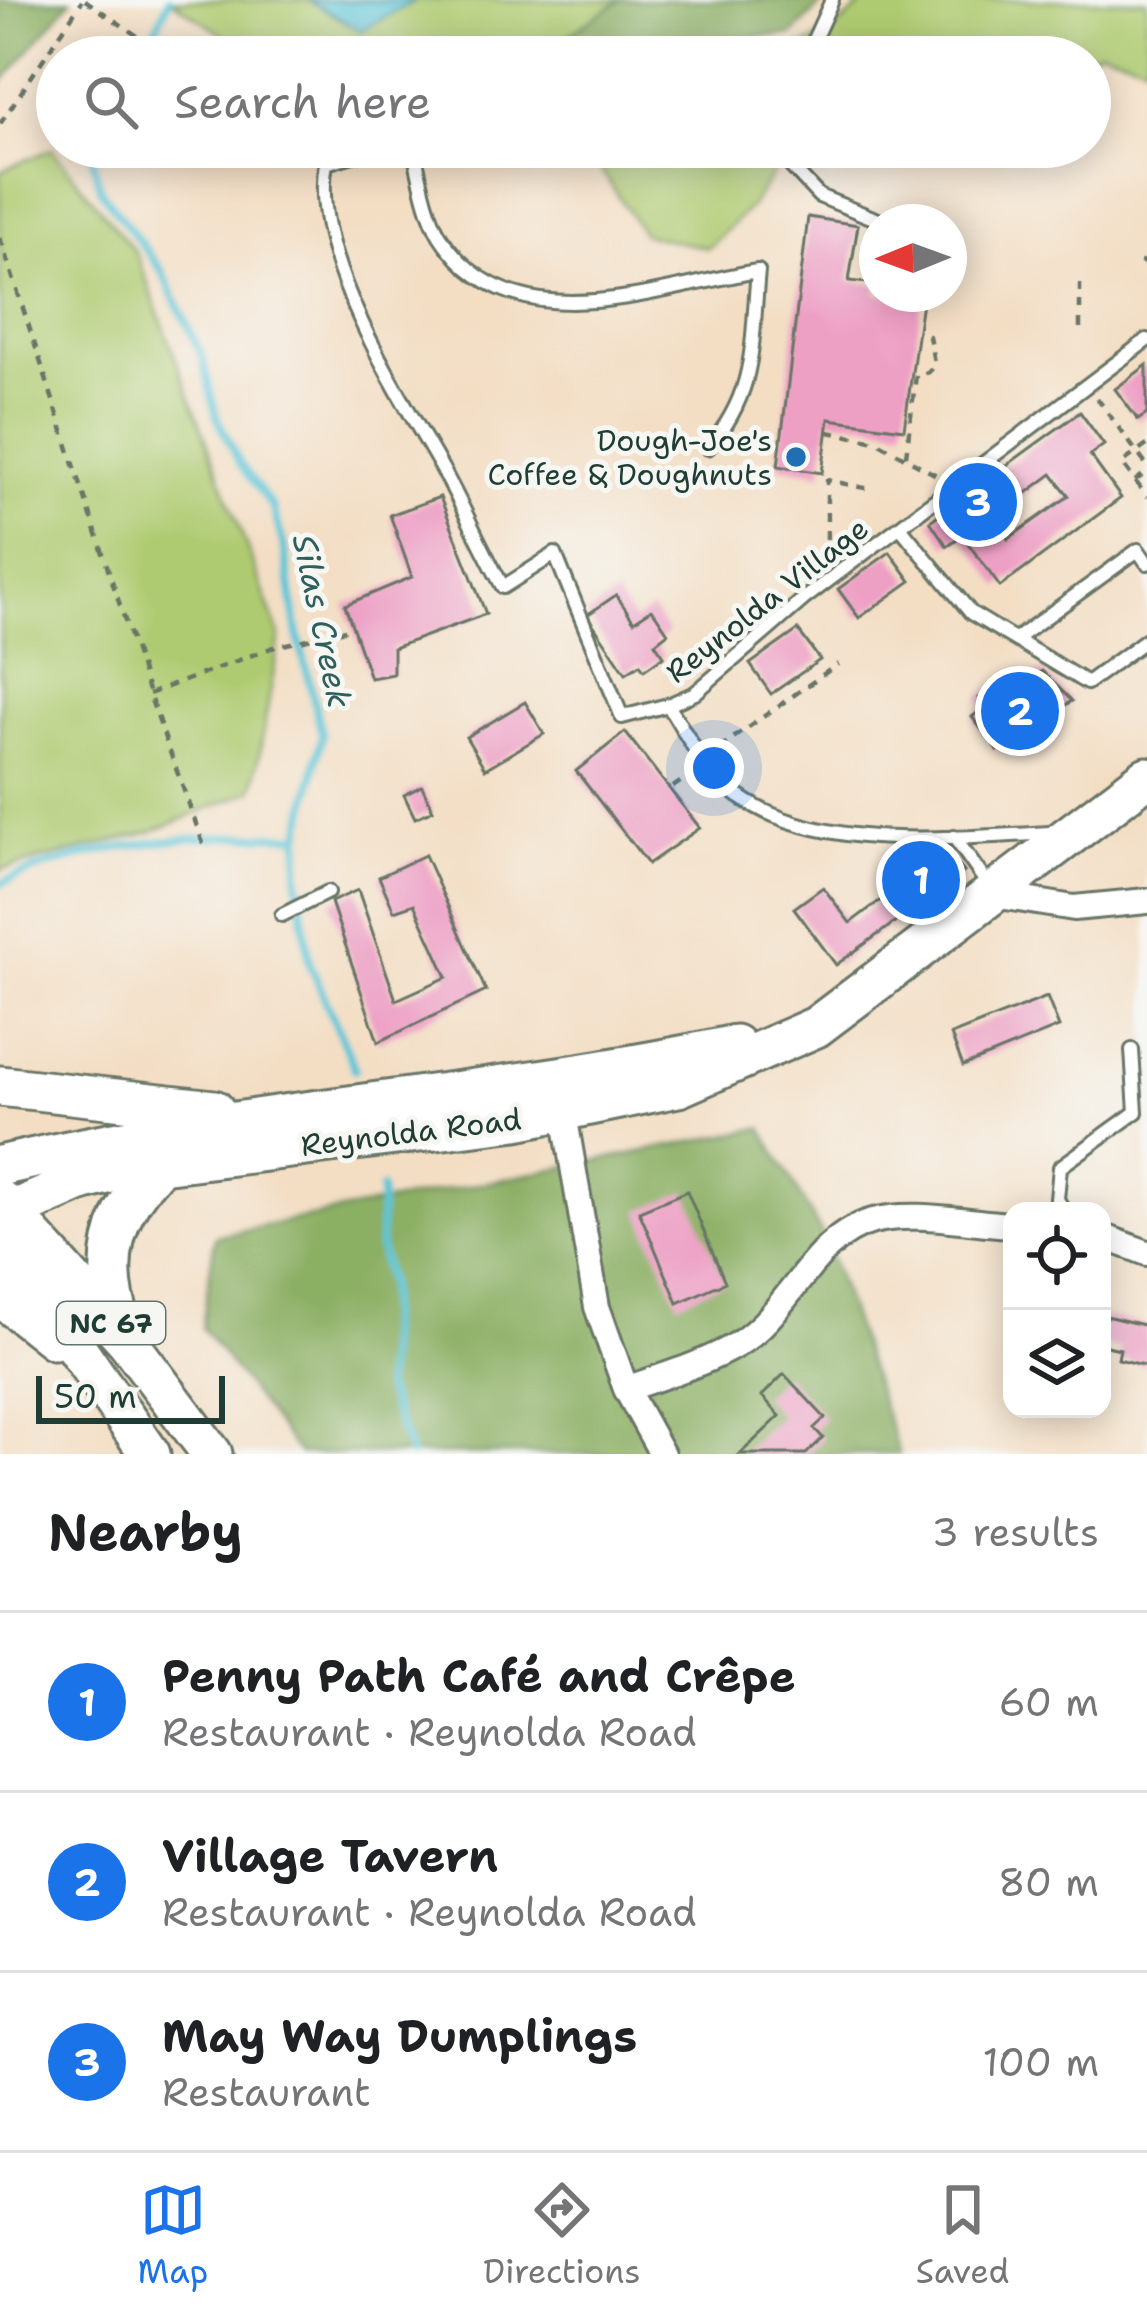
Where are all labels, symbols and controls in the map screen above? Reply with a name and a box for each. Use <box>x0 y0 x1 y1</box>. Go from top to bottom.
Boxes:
search box <box>36 36 1111 168</box>
icon: search <box>78 69 144 135</box>
text: Search here <box>174 72 431 132</box>
north arrow <box>859 204 967 312</box>
place label: Dough-Joe's Coffee & Doughnuts <box>488 420 772 495</box>
marker: Dough-Joe's Coffee & Doughnuts <box>783 444 809 470</box>
pin: 3 <box>939 457 1017 547</box>
street label: Reynolda Village <box>657 508 877 692</box>
water label: Silas Creek <box>282 530 362 712</box>
pin: 2 <box>981 666 1059 756</box>
your location <box>684 738 744 798</box>
pin: 1 <box>882 835 960 925</box>
street label: Reynolda Road <box>298 1098 524 1166</box>
map controls <box>1003 1202 1111 1418</box>
button: locate <box>1003 1202 1111 1310</box>
road number: NC 67 <box>57 1302 165 1344</box>
button: layers <box>1003 1310 1111 1418</box>
scale bar <box>36 1370 225 1423</box>
text: 50 m <box>54 1374 137 1419</box>
text: Nearby <box>48 1498 243 1566</box>
text: 3 results <box>932 1506 1099 1558</box>
text: Penny Path Café and Crêpe <box>162 1646 796 1706</box>
text: 1 <box>78 1676 96 1728</box>
text: 60 m <box>999 1676 1099 1728</box>
text: Restaurant · Reynolda Road <box>162 1706 697 1758</box>
text: Village Tavern <box>162 1826 498 1886</box>
text: 2 <box>73 1856 101 1908</box>
text: 80 m <box>998 1856 1099 1908</box>
text: Restaurant · Reynolda Road <box>162 1886 697 1938</box>
text: May Way Dumplings <box>162 2006 637 2066</box>
text: 3 <box>73 2036 101 2088</box>
text: 100 m <box>983 2036 1099 2088</box>
text: Restaurant <box>162 2066 371 2118</box>
tab: Map <box>138 2177 208 2294</box>
tab: Directions <box>483 2177 641 2294</box>
tab: Saved <box>916 2177 1009 2294</box>

